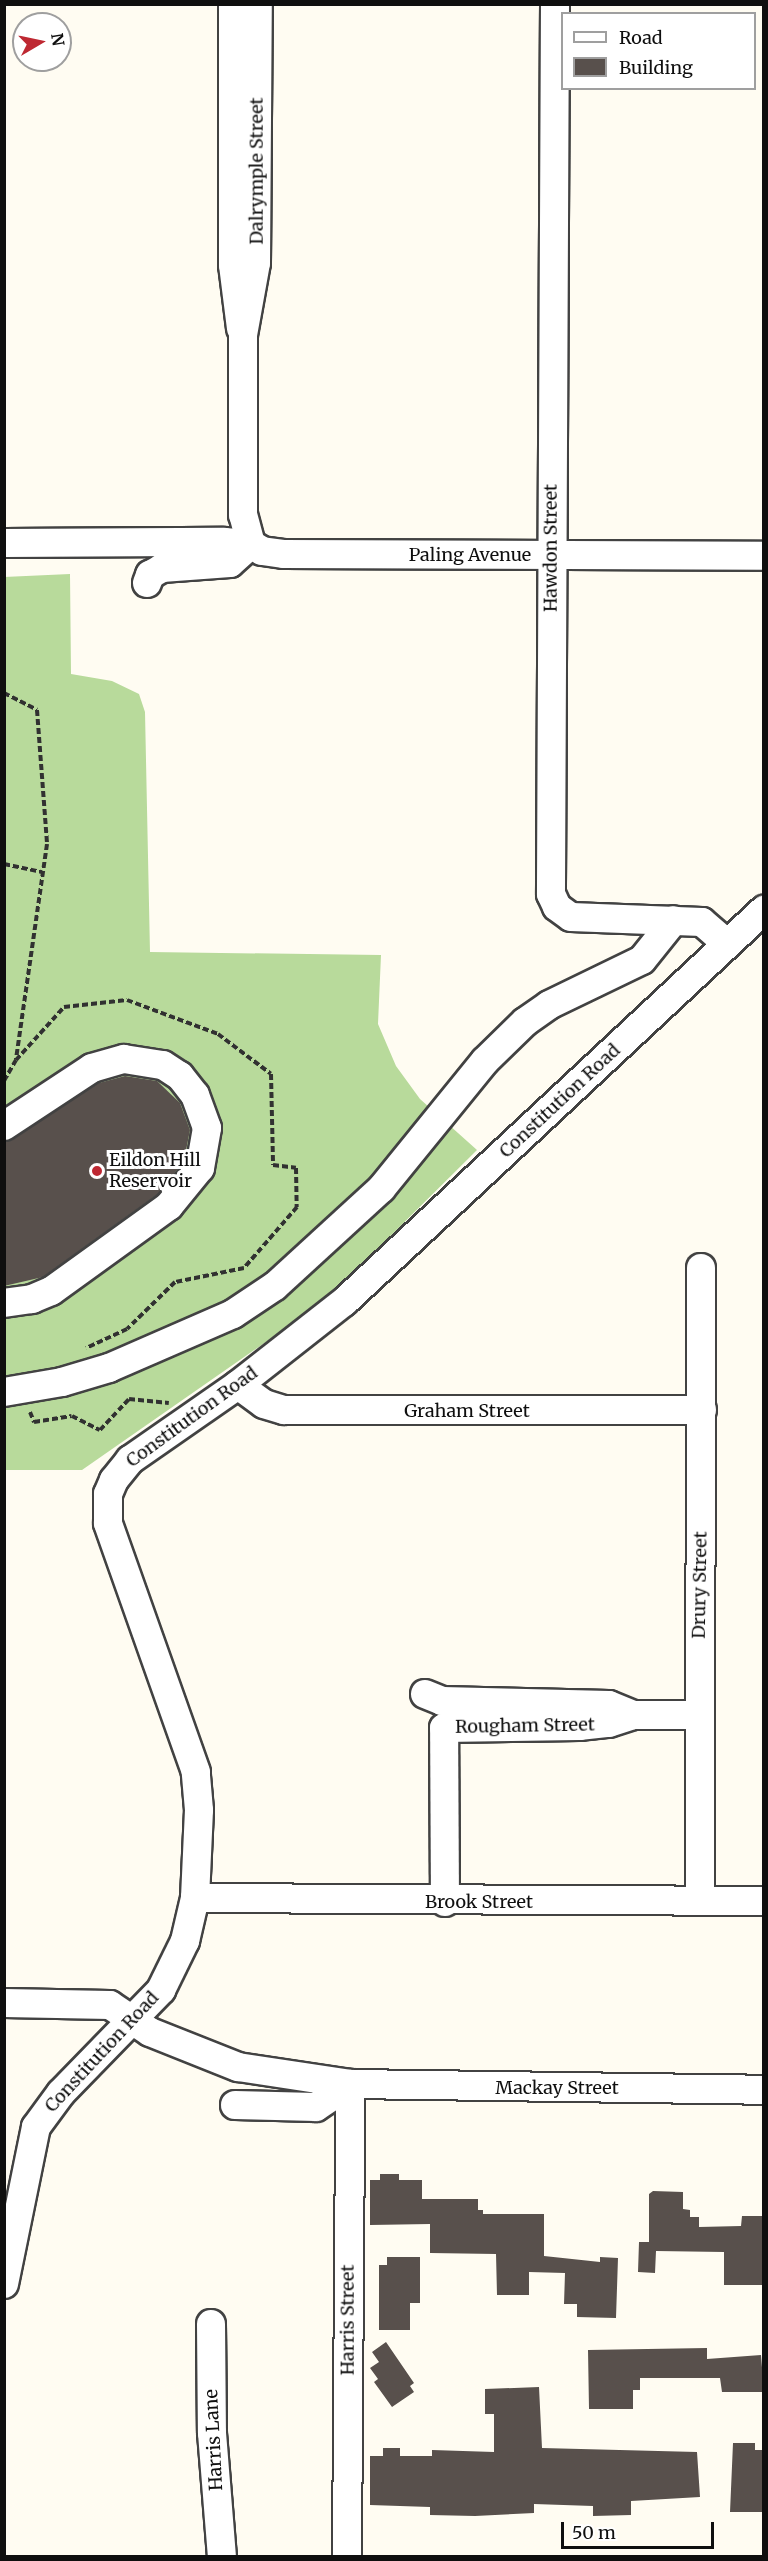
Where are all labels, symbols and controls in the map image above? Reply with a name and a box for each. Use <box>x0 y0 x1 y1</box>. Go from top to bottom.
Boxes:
north arrow <box>12 12 72 72</box>
legend <box>561 12 756 90</box>
text: Road <box>619 26 663 49</box>
text: N <box>47 32 69 47</box>
text: Building <box>619 56 693 79</box>
street label: Dalrymple Street <box>246 97 268 245</box>
street label: Hawdon Street <box>540 484 562 612</box>
street label: Paling Avenue <box>409 544 531 566</box>
street label: Constitution Road <box>495 1040 625 1162</box>
place label: Eildon Hill Reservoir <box>109 1150 201 1192</box>
marker: Eildon Hill Reservoir <box>90 1164 104 1178</box>
street label: Constitution Road <box>122 1362 262 1472</box>
street label: Graham Street <box>404 1400 530 1422</box>
street label: Drury Street <box>688 1531 712 1639</box>
street label: Rougham Street <box>455 1714 595 1738</box>
street label: Brook Street <box>425 1891 533 1913</box>
street label: Constitution Road <box>41 1987 163 2117</box>
street label: Mackay Street <box>495 2077 619 2099</box>
street label: Harris Street <box>337 2265 359 2375</box>
street label: Harris Lane <box>201 2389 227 2491</box>
scale bar <box>564 2510 717 2548</box>
text: 50 m <box>572 2521 616 2544</box>

